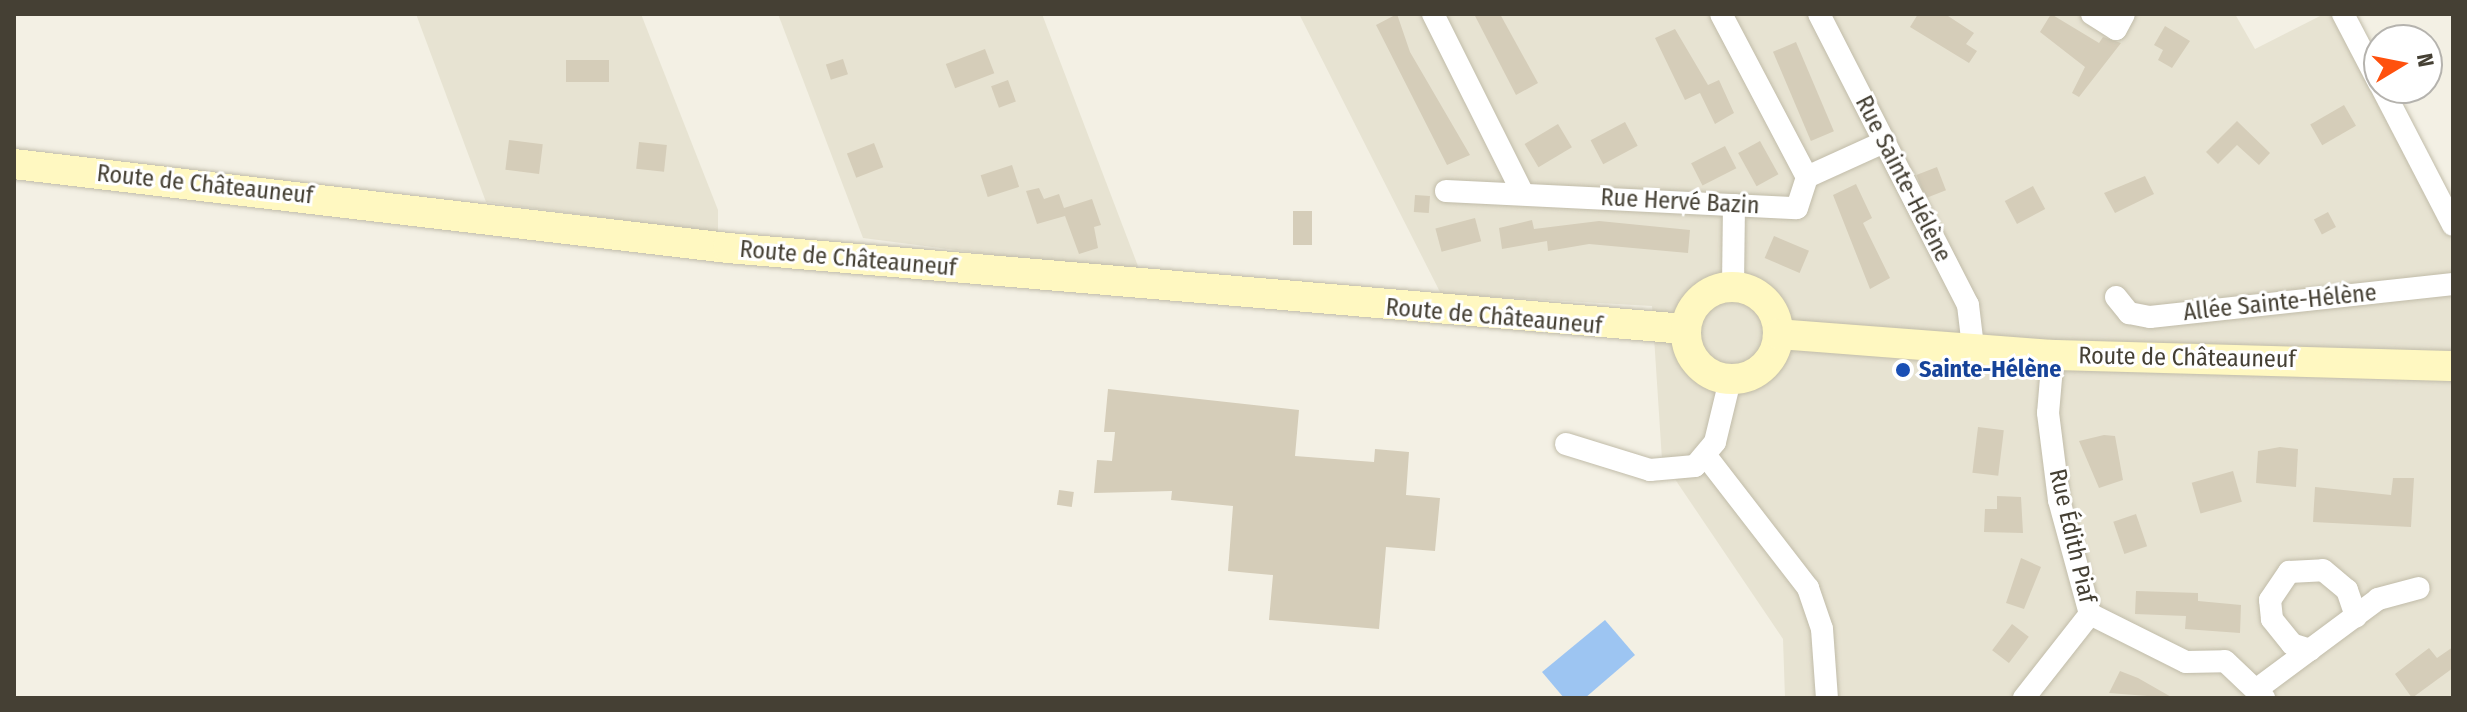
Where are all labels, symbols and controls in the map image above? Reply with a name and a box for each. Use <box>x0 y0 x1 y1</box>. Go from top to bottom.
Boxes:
north arrow <box>2363 24 2443 104</box>
text: N <box>2411 51 2440 69</box>
street label: Rue Sainte-Hélène <box>1849 91 1957 267</box>
street label: Route de Châteauneuf <box>95 159 315 211</box>
street label: Rue Hervé Bazin <box>1600 183 1760 221</box>
street label: Route de Châteauneuf <box>738 235 958 283</box>
street label: Allée Sainte-Hélène <box>2182 279 2378 327</box>
street label: Route de Châteauneuf <box>1384 293 1604 341</box>
street label: Route de Châteauneuf <box>2078 342 2296 374</box>
place label: Sainte-Hélène <box>1919 356 2061 384</box>
marker: Sainte-Hélène <box>1894 361 1912 379</box>
street label: Rue Édith Piaf <box>2043 466 2101 606</box>

